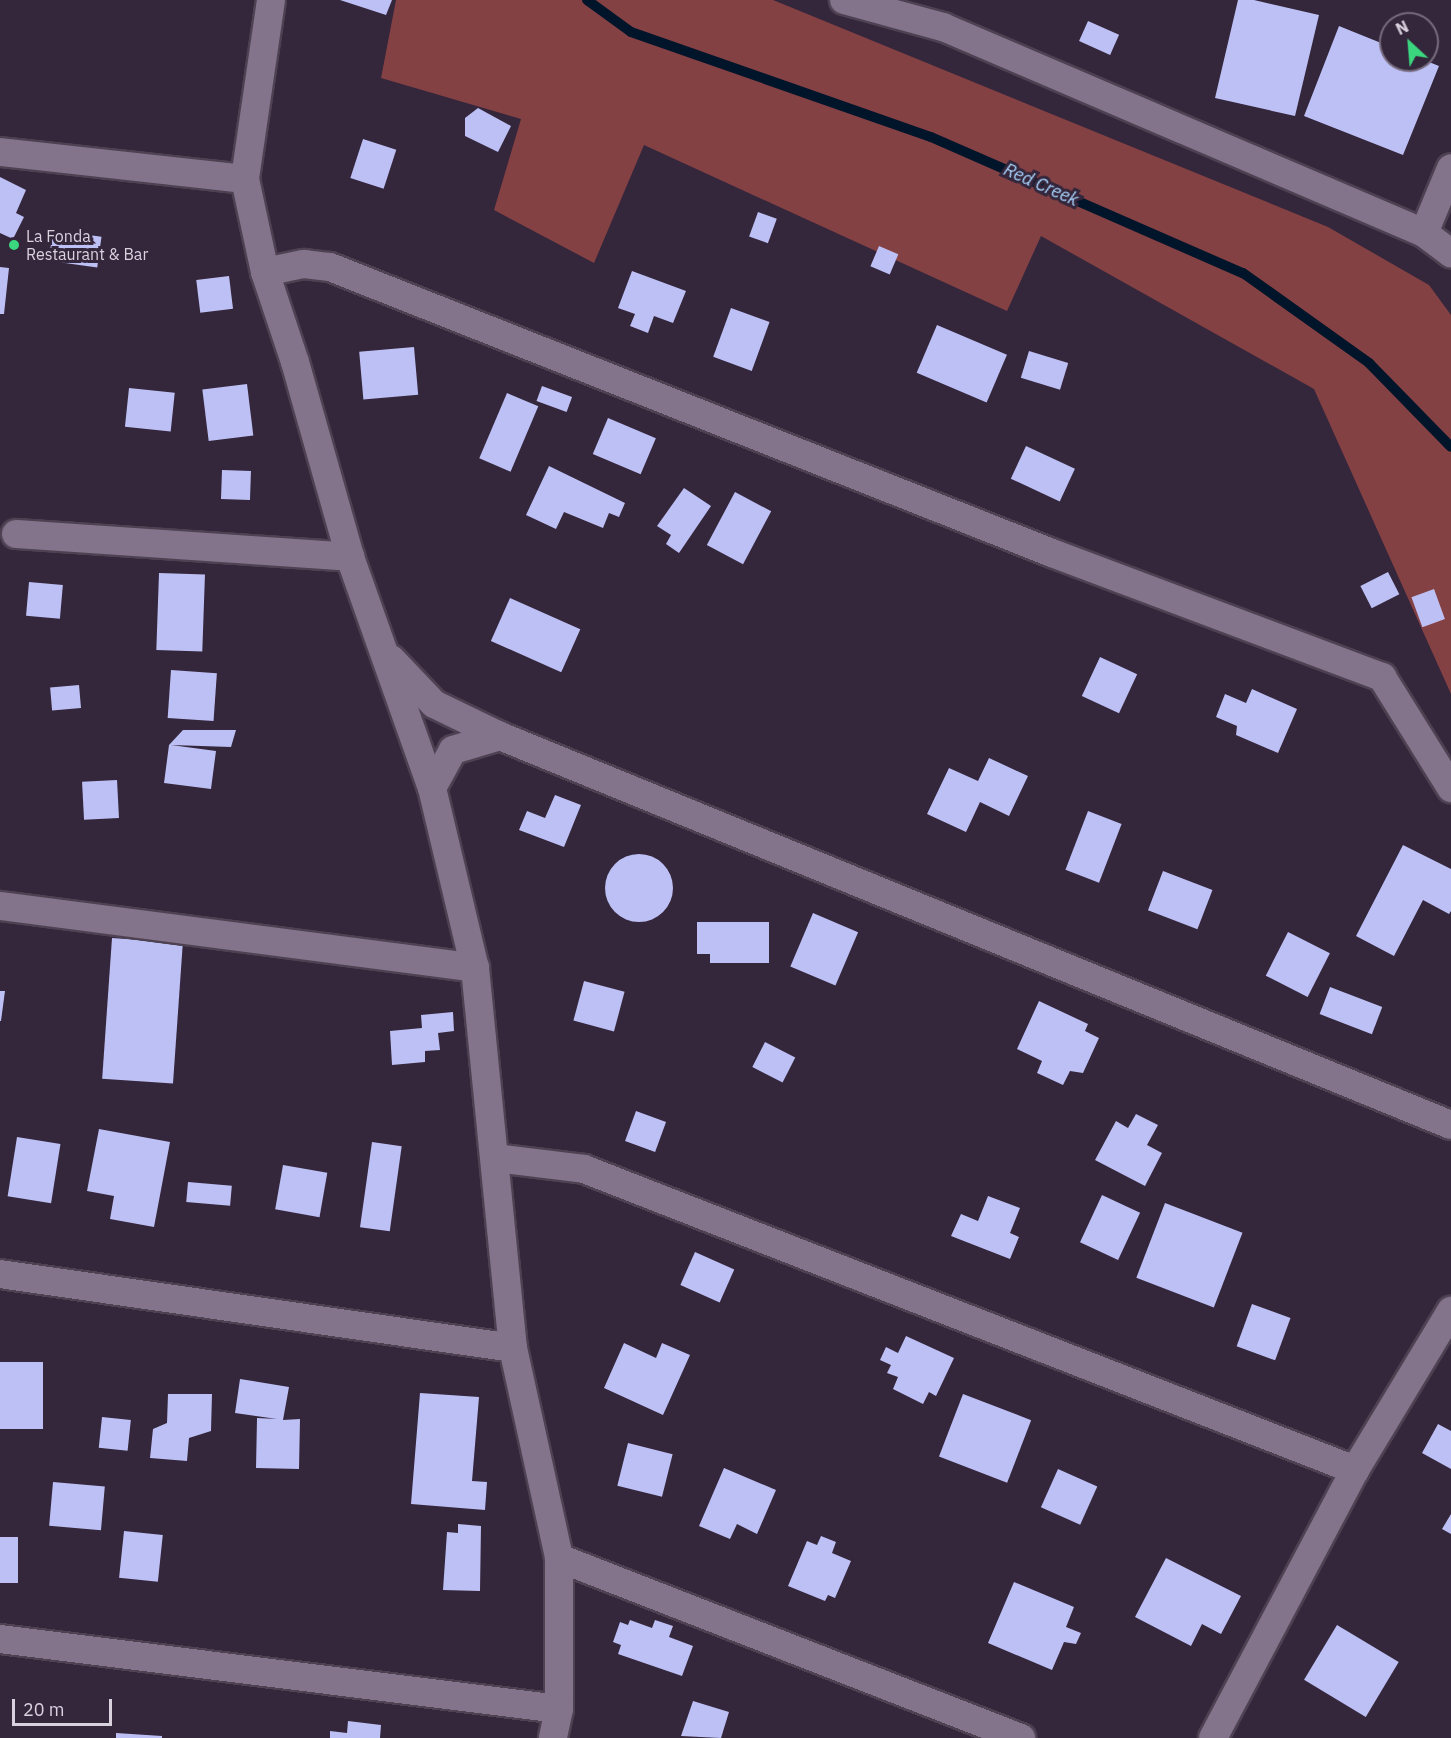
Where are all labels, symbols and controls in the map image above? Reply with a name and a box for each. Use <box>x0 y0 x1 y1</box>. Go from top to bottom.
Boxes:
north arrow <box>1379 12 1439 72</box>
text: N <box>1392 16 1412 39</box>
water label: Red Creek <box>1000 159 1082 211</box>
place label: La Fonda Restaurant & Bar <box>26 226 148 264</box>
marker: La Fonda Restaurant & Bar <box>7 238 21 252</box>
scale bar <box>15 1687 116 1725</box>
text: 20 m <box>23 1698 65 1721</box>

